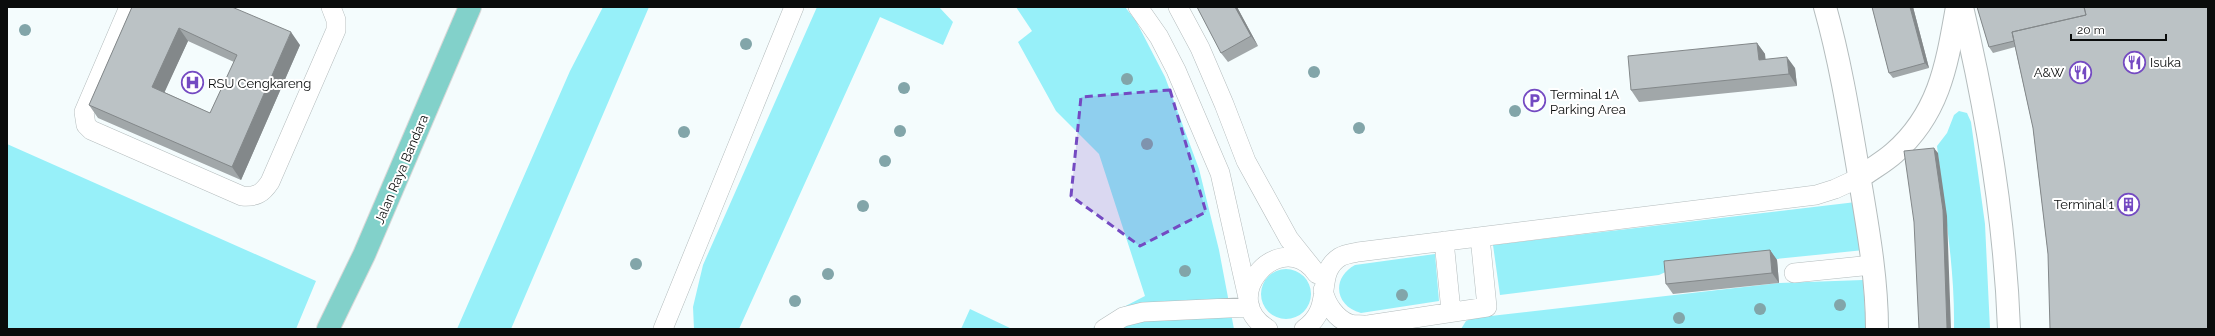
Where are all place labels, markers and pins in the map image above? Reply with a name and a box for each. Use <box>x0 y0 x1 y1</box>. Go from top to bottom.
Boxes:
restaurant icon: Isuka <box>2121 49 2147 75</box>
place label: Isuka <box>2150 55 2181 70</box>
restaurant icon: A&W <box>2067 59 2093 85</box>
place label: A&W <box>2034 65 2064 80</box>
hospital icon: RSU Cengkareng <box>180 70 206 96</box>
place label: RSU Cengkareng <box>208 76 311 91</box>
place label: Terminal 1A Parking Area <box>1550 87 1626 117</box>
parking icon: Terminal 1A Parking Area <box>1522 88 1548 114</box>
building icon: Terminal 1 <box>2116 191 2142 217</box>
place label: Terminal 1 <box>2054 197 2114 212</box>

